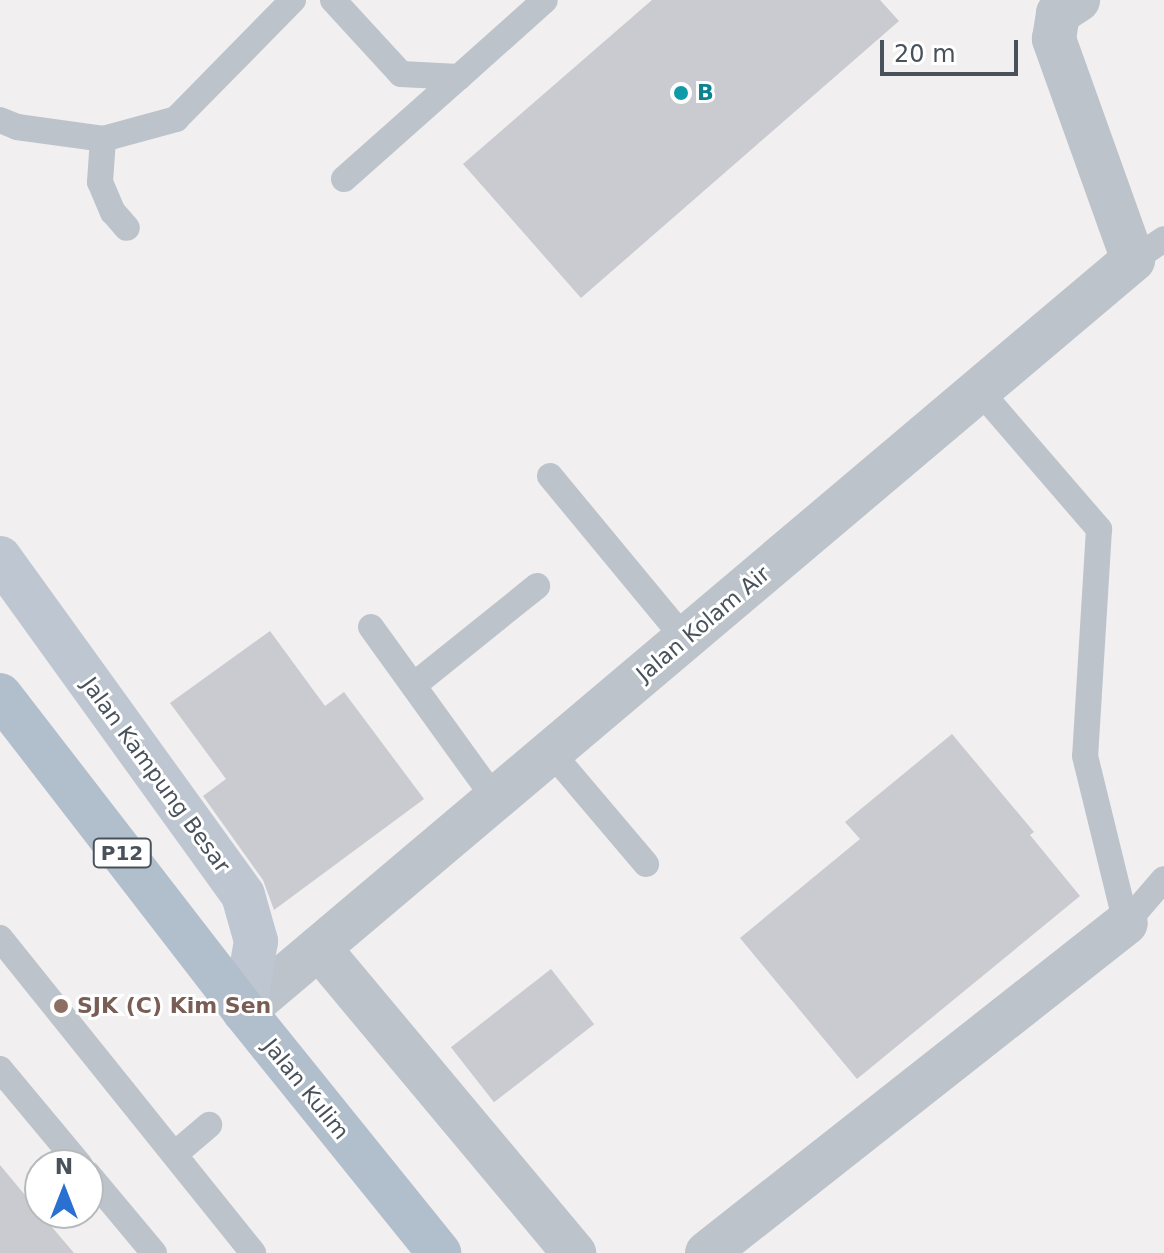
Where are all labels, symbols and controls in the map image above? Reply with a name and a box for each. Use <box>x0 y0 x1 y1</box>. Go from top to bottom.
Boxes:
scale bar <box>884 24 1022 74</box>
text: 20 m <box>894 40 956 68</box>
place label: B <box>697 80 714 106</box>
marker: B <box>672 84 690 102</box>
street label: Jalan Kolam Air <box>631 561 775 687</box>
street label: Jalan Kampung Besar <box>76 672 236 878</box>
road number: P12 <box>92 837 152 869</box>
place label: SJK (C) Kim Sen <box>77 993 271 1019</box>
marker: SJK (C) Kim Sen <box>52 997 70 1015</box>
street label: Jalan Kulim <box>258 1034 354 1144</box>
north arrow <box>24 1149 104 1229</box>
text: N <box>55 1154 73 1179</box>

